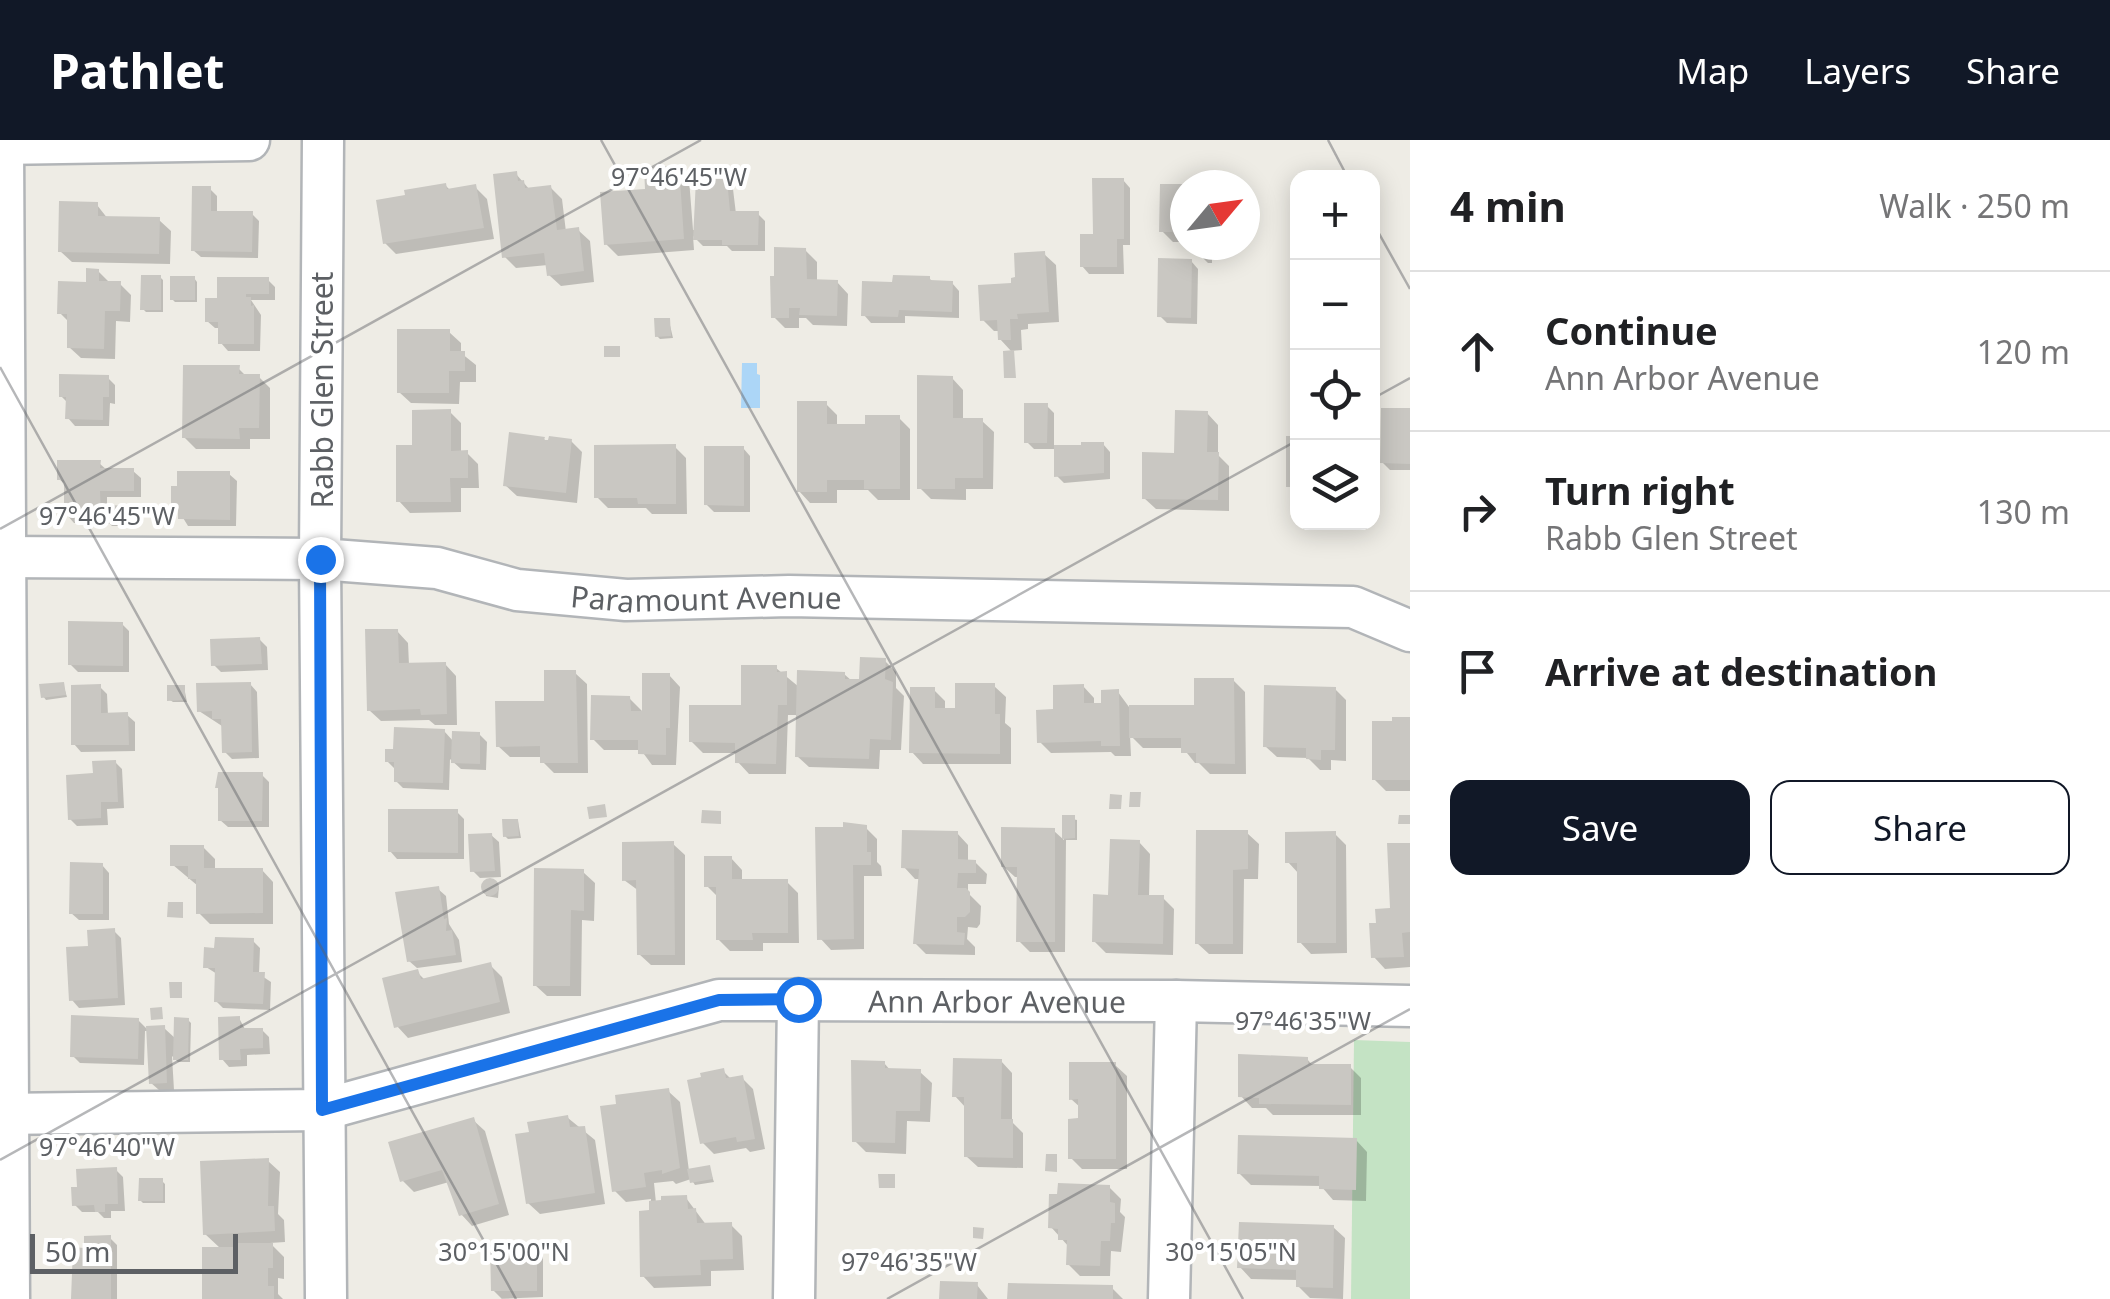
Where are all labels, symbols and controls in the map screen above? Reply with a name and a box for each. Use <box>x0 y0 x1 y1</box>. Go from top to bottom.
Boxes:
text: Pathlet <box>50 38 224 103</box>
text: Map <box>1676 47 1749 94</box>
text: Layers <box>1804 47 1911 94</box>
text: Share <box>1966 47 2060 94</box>
text: 97°46'45"W <box>611 159 747 193</box>
north arrow <box>1170 170 1260 260</box>
map controls <box>1290 170 1380 530</box>
button: + <box>1290 170 1380 260</box>
text: 4 min <box>1450 177 1566 234</box>
text: Walk · 250 m <box>1879 184 2070 227</box>
button: − <box>1290 260 1380 350</box>
street label: Rabb Glen Street <box>301 271 342 508</box>
text: Continue <box>1545 304 1718 356</box>
icon: ahead <box>1450 324 1505 379</box>
text: 120 m <box>1977 330 2070 373</box>
button: locate <box>1290 350 1380 440</box>
text: Ann Arbor Avenue <box>1545 356 1820 399</box>
button: layers <box>1290 440 1380 530</box>
text: Turn right <box>1545 464 1735 516</box>
icon: right <box>1450 484 1505 539</box>
text: 130 m <box>1977 490 2070 533</box>
text: 97°46'45"W <box>39 498 175 532</box>
text: Rabb Glen Street <box>1545 516 1798 559</box>
route end <box>298 537 344 583</box>
street label: Paramount Avenue <box>569 575 842 621</box>
icon: arrive <box>1450 644 1505 699</box>
text: Arrive at destination <box>1545 645 1937 697</box>
button: Save <box>1450 780 1750 875</box>
button: Share <box>1770 780 2070 875</box>
route start <box>776 977 822 1023</box>
street label: Ann Arbor Avenue <box>868 980 1126 1021</box>
text: 97°46'35"W <box>1235 1003 1371 1037</box>
text: 97°46'40"W <box>39 1129 175 1163</box>
scale bar <box>30 1229 238 1274</box>
text: 50 m <box>45 1232 111 1270</box>
text: 30°15'00"N <box>438 1234 570 1268</box>
text: 30°15'05"N <box>1165 1234 1297 1268</box>
text: 97°46'35"W <box>841 1244 977 1278</box>

